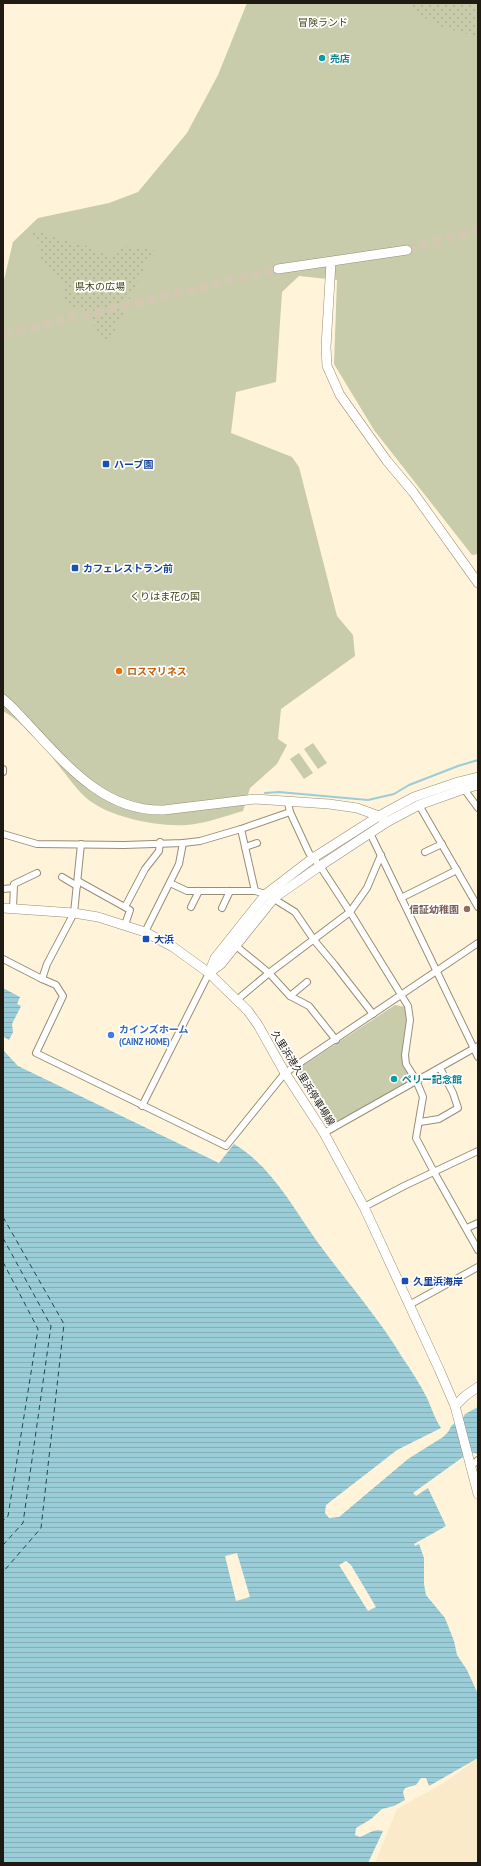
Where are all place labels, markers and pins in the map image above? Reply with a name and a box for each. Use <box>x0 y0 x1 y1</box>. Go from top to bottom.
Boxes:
place label: 売店 <box>330 52 350 65</box>
marker: 売店 <box>317 53 327 63</box>
place label: ハーブ園 <box>114 458 153 471</box>
marker: ハーブ園 <box>101 459 111 469</box>
place label: カフェレストラン前 <box>83 562 173 575</box>
marker: カフェレストラン前 <box>70 563 80 573</box>
place label: ロスマリネス <box>127 665 187 678</box>
marker: ロスマリネス <box>114 666 124 676</box>
place label: 信証幼稚園 <box>409 903 459 916</box>
marker: 信証幼稚園 <box>462 904 472 914</box>
place label: 大浜 <box>154 933 174 946</box>
marker: 大浜 <box>141 934 151 944</box>
place label: カインズホーム (CAINZ HOME) <box>119 1023 189 1048</box>
marker: カインズホーム (CAINZ HOME) <box>106 1030 116 1040</box>
place label: ペリー記念館 <box>402 1073 462 1086</box>
marker: ペリー記念館 <box>389 1074 399 1084</box>
place label: 久里浜海岸 <box>413 1275 463 1288</box>
marker: 久里浜海岸 <box>400 1276 410 1286</box>

